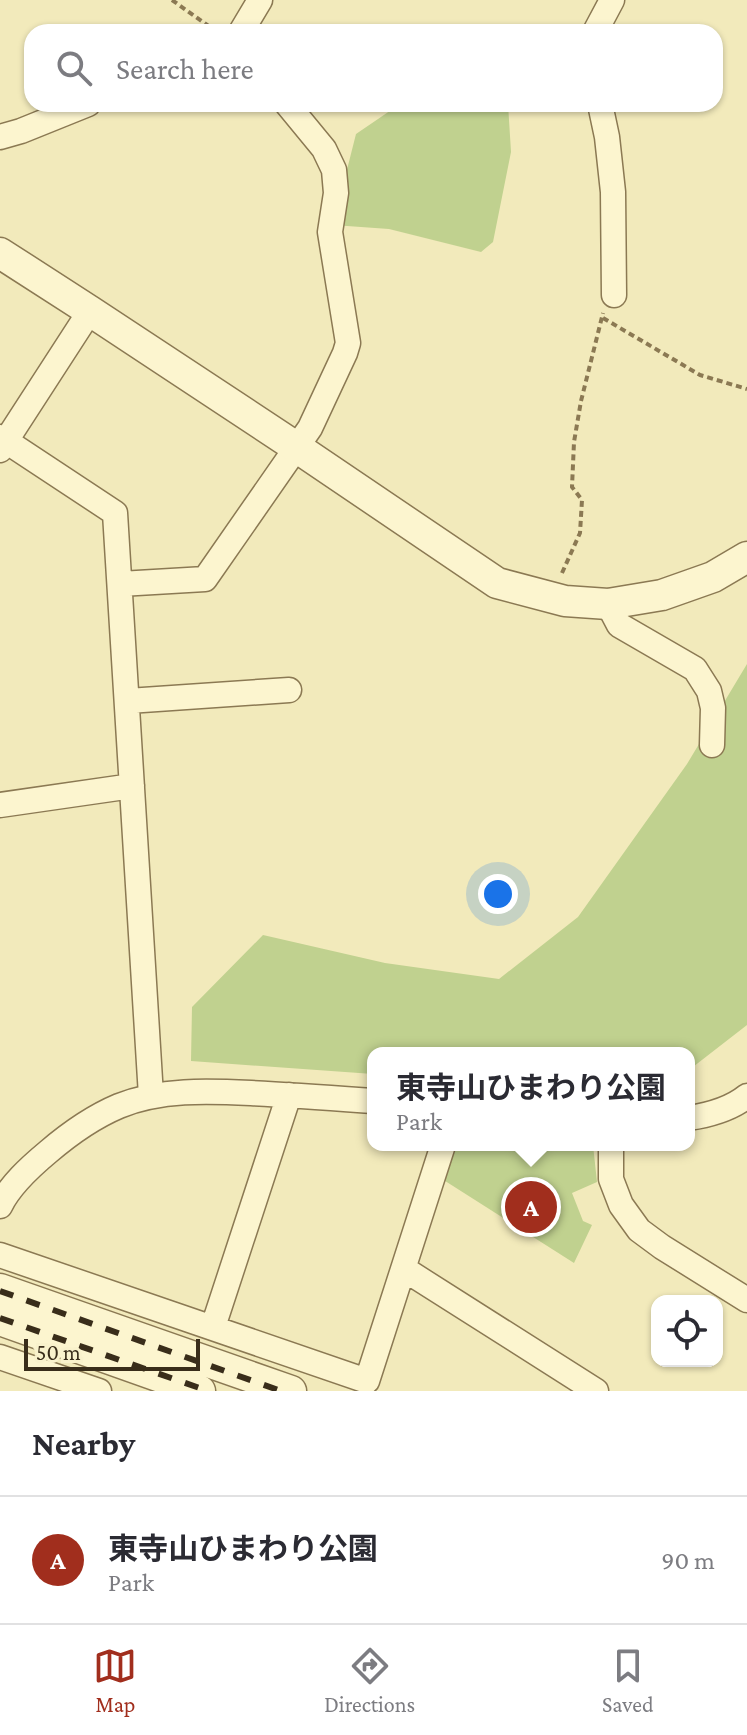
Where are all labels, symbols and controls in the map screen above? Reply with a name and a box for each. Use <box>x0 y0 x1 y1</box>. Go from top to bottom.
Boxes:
search box <box>24 24 723 112</box>
icon: search <box>52 46 96 90</box>
text: Search here <box>116 52 254 85</box>
your location <box>478 874 518 914</box>
popup <box>367 1047 695 1151</box>
text: 東寺山ひまわり公園 <box>396 1071 666 1104</box>
text: Park <box>396 1107 442 1136</box>
pin: A <box>505 1177 557 1237</box>
map controls <box>651 1295 723 1367</box>
button: locate <box>651 1295 723 1367</box>
scale bar <box>24 1335 200 1371</box>
text: 50 m <box>36 1340 81 1365</box>
text: Nearby <box>32 1425 135 1462</box>
text: 東寺山ひまわり公園 <box>108 1532 378 1565</box>
text: A <box>50 1546 66 1575</box>
text: 90 m <box>661 1546 715 1575</box>
text: Park <box>108 1568 154 1597</box>
tab: Map <box>93 1644 137 1717</box>
tab: Directions <box>324 1644 415 1717</box>
tab: Saved <box>602 1644 654 1717</box>

